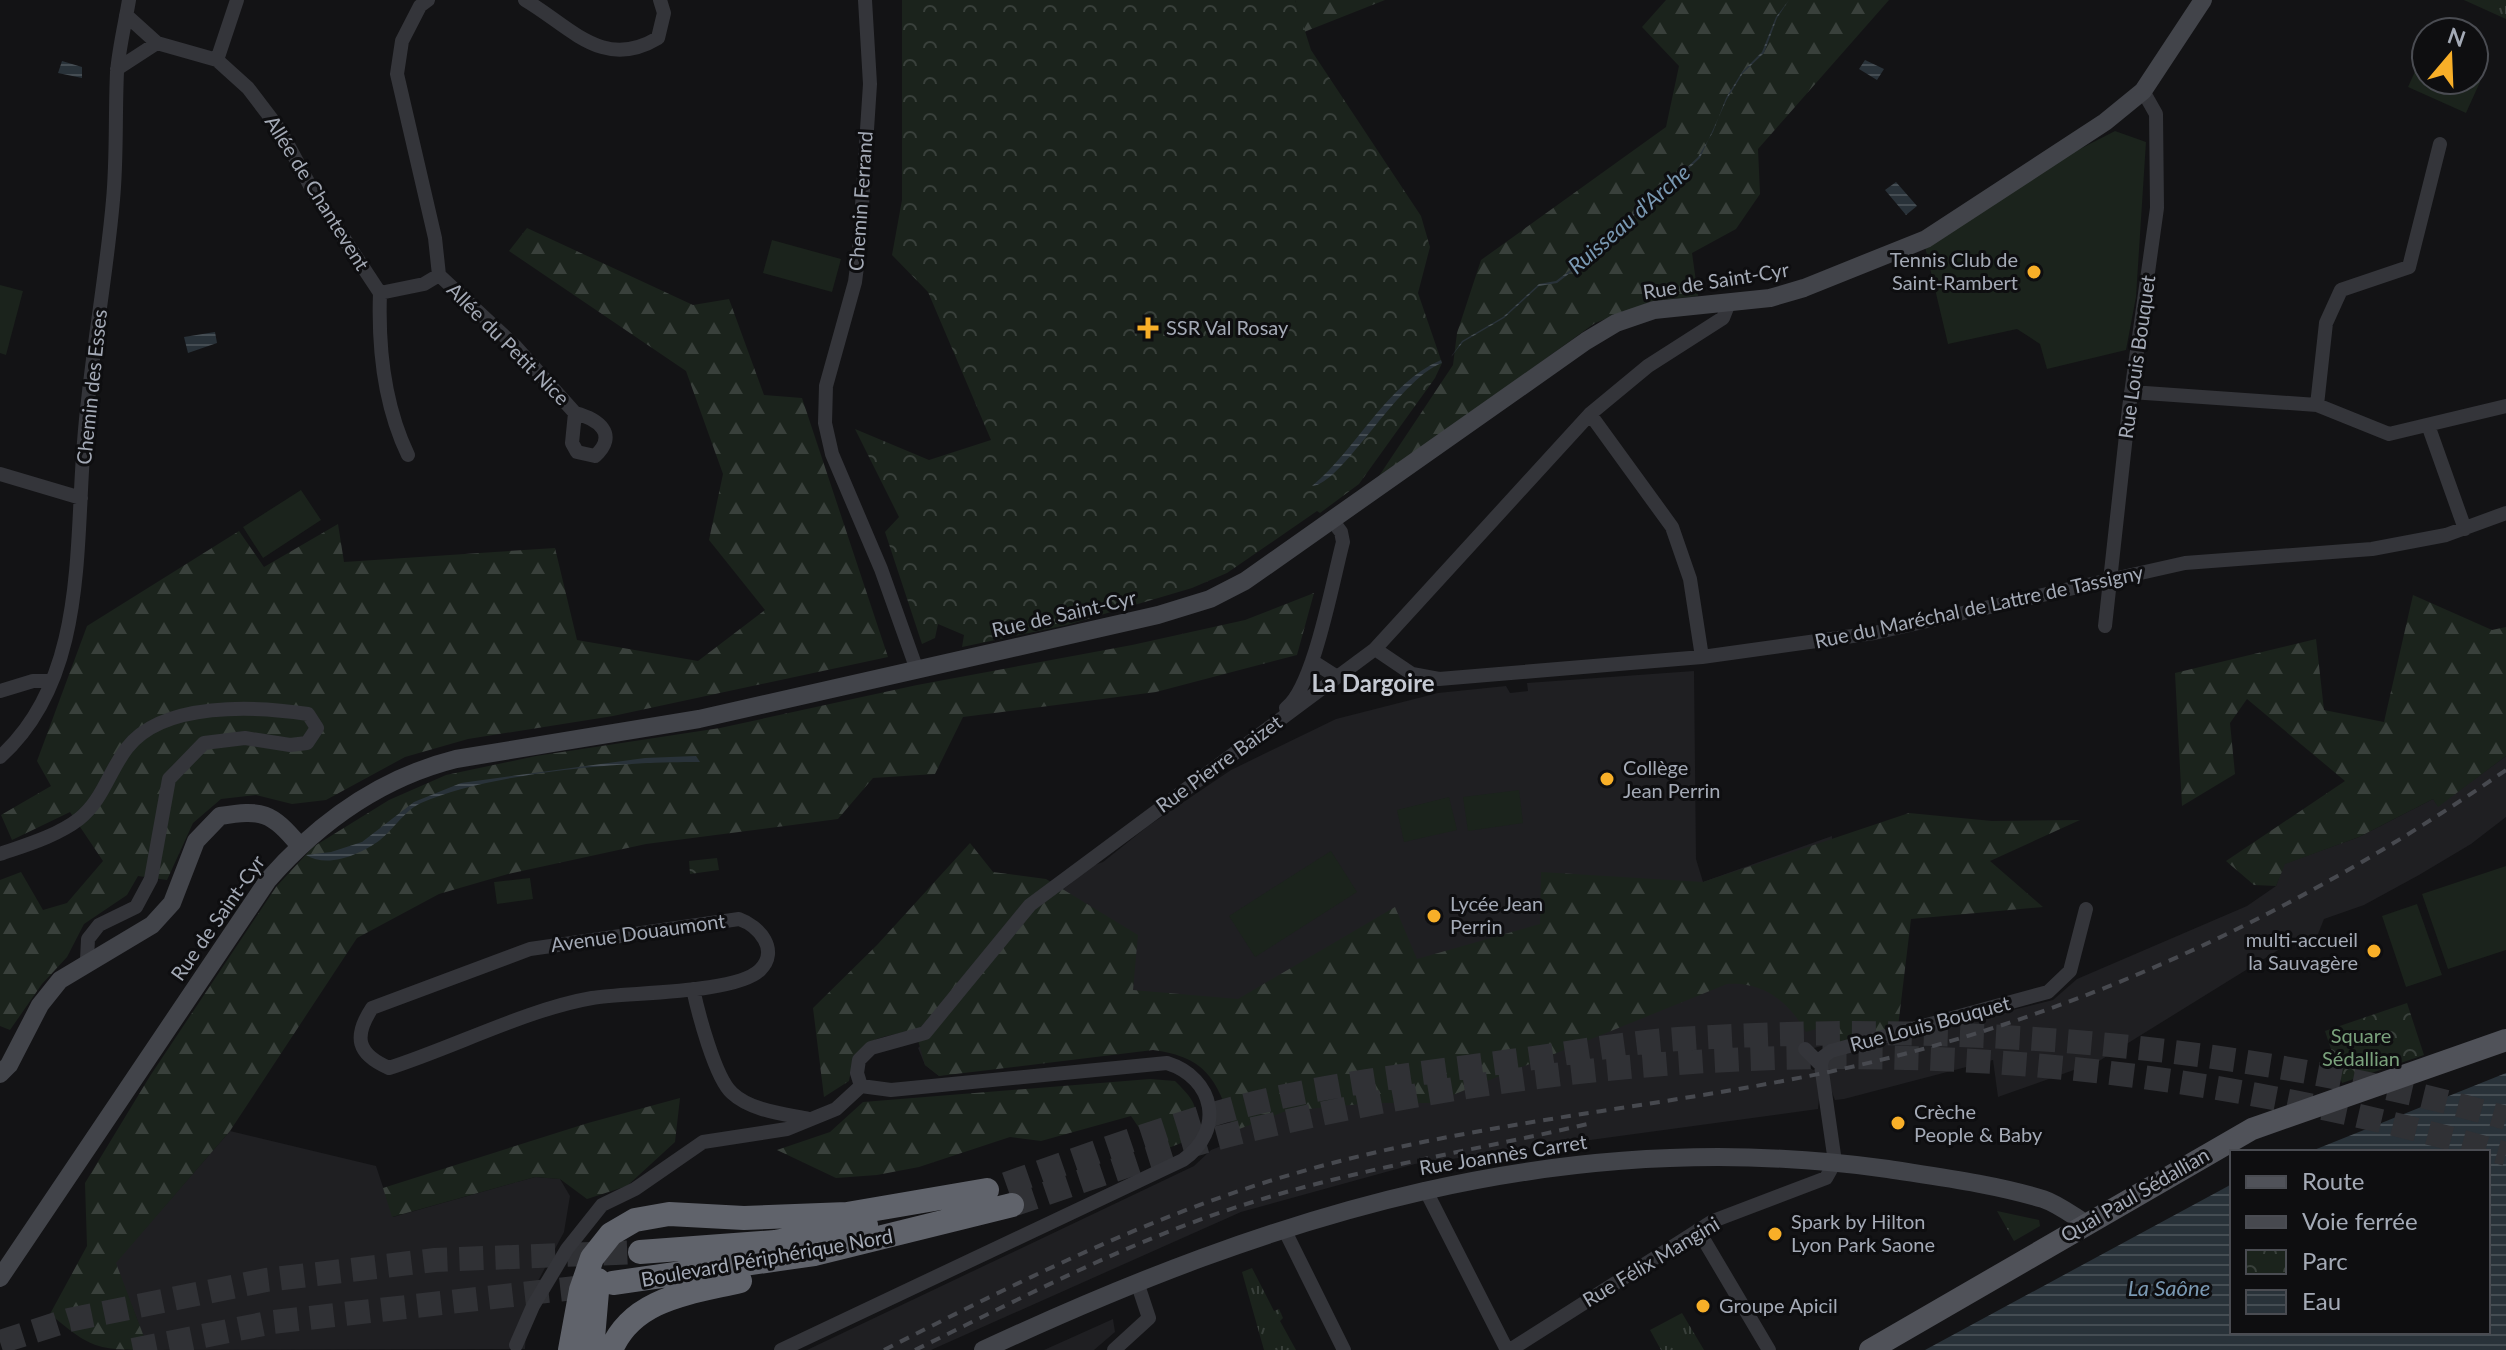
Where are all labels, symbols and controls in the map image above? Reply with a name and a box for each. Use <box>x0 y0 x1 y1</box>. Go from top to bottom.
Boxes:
north arrow <box>2410 16 2490 96</box>
text: N <box>2444 21 2469 52</box>
street label: Allée de Chantevent <box>261 111 375 274</box>
street label: Chemin Ferrand <box>843 130 877 272</box>
water label: Ruisseau d'Arche <box>1562 158 1695 279</box>
place label: Tennis Club de Saint-Rambert <box>1890 247 2018 294</box>
street label: Rue de Saint-Cyr <box>1641 257 1791 303</box>
marker: Tennis Club de Saint-Rambert <box>2025 263 2043 281</box>
street label: Rue Louis Bouquet <box>2113 274 2159 440</box>
street label: Allée du Petit Nice <box>443 277 575 409</box>
street label: Chemin des Esses <box>71 308 111 466</box>
place label: SSR Val Rosay <box>1166 315 1289 339</box>
marker: SSR Val Rosay <box>1137 317 1159 339</box>
street label: Rue du Maréchal de Lattre de Tassigny <box>1812 559 2146 653</box>
street label: Rue de Saint-Cyr <box>989 585 1139 641</box>
district label: La Dargoire <box>1311 668 1435 697</box>
street label: Rue Pierre Baizet <box>1151 709 1286 817</box>
place label: Collège Jean Perrin <box>1623 755 1720 802</box>
marker: Collège Jean Perrin <box>1598 770 1616 788</box>
street label: Rue de Saint-Cyr <box>165 850 270 985</box>
place label: Lycée Jean Perrin <box>1450 891 1543 938</box>
marker: Lycée Jean Perrin <box>1425 907 1443 925</box>
street label: Avenue Douaumont <box>549 908 727 956</box>
place label: multi-accueil la Sauvagère <box>2246 927 2358 974</box>
marker: multi-accueil la Sauvagère <box>2365 942 2383 960</box>
street label: Rue Louis Bouquet <box>1847 990 2012 1056</box>
park label: Square Sédallian <box>2322 1023 2400 1070</box>
place label: Crèche People & Baby <box>1914 1099 2043 1146</box>
marker: Crèche People & Baby <box>1889 1114 1907 1132</box>
street label: Rue Joannès Carret <box>1417 1129 1588 1179</box>
street label: Quai Paul Sédallian <box>2056 1142 2213 1246</box>
legend <box>2230 1150 2490 1334</box>
text: Route <box>2302 1166 2364 1195</box>
text: Voie ferrée <box>2302 1206 2418 1235</box>
place label: Spark by Hilton Lyon Park Saone <box>1791 1209 1935 1256</box>
street label: Rue Félix Mangini <box>1578 1211 1723 1311</box>
street label: Boulevard Périphérique Nord <box>639 1223 895 1291</box>
marker: Spark by Hilton Lyon Park Saone <box>1766 1225 1784 1243</box>
text: Parc <box>2302 1246 2348 1275</box>
water label: La Saône <box>2128 1274 2210 1301</box>
text: Eau <box>2302 1286 2341 1315</box>
place label: Groupe Apicil <box>1719 1293 1838 1317</box>
marker: Groupe Apicil <box>1694 1297 1712 1315</box>

